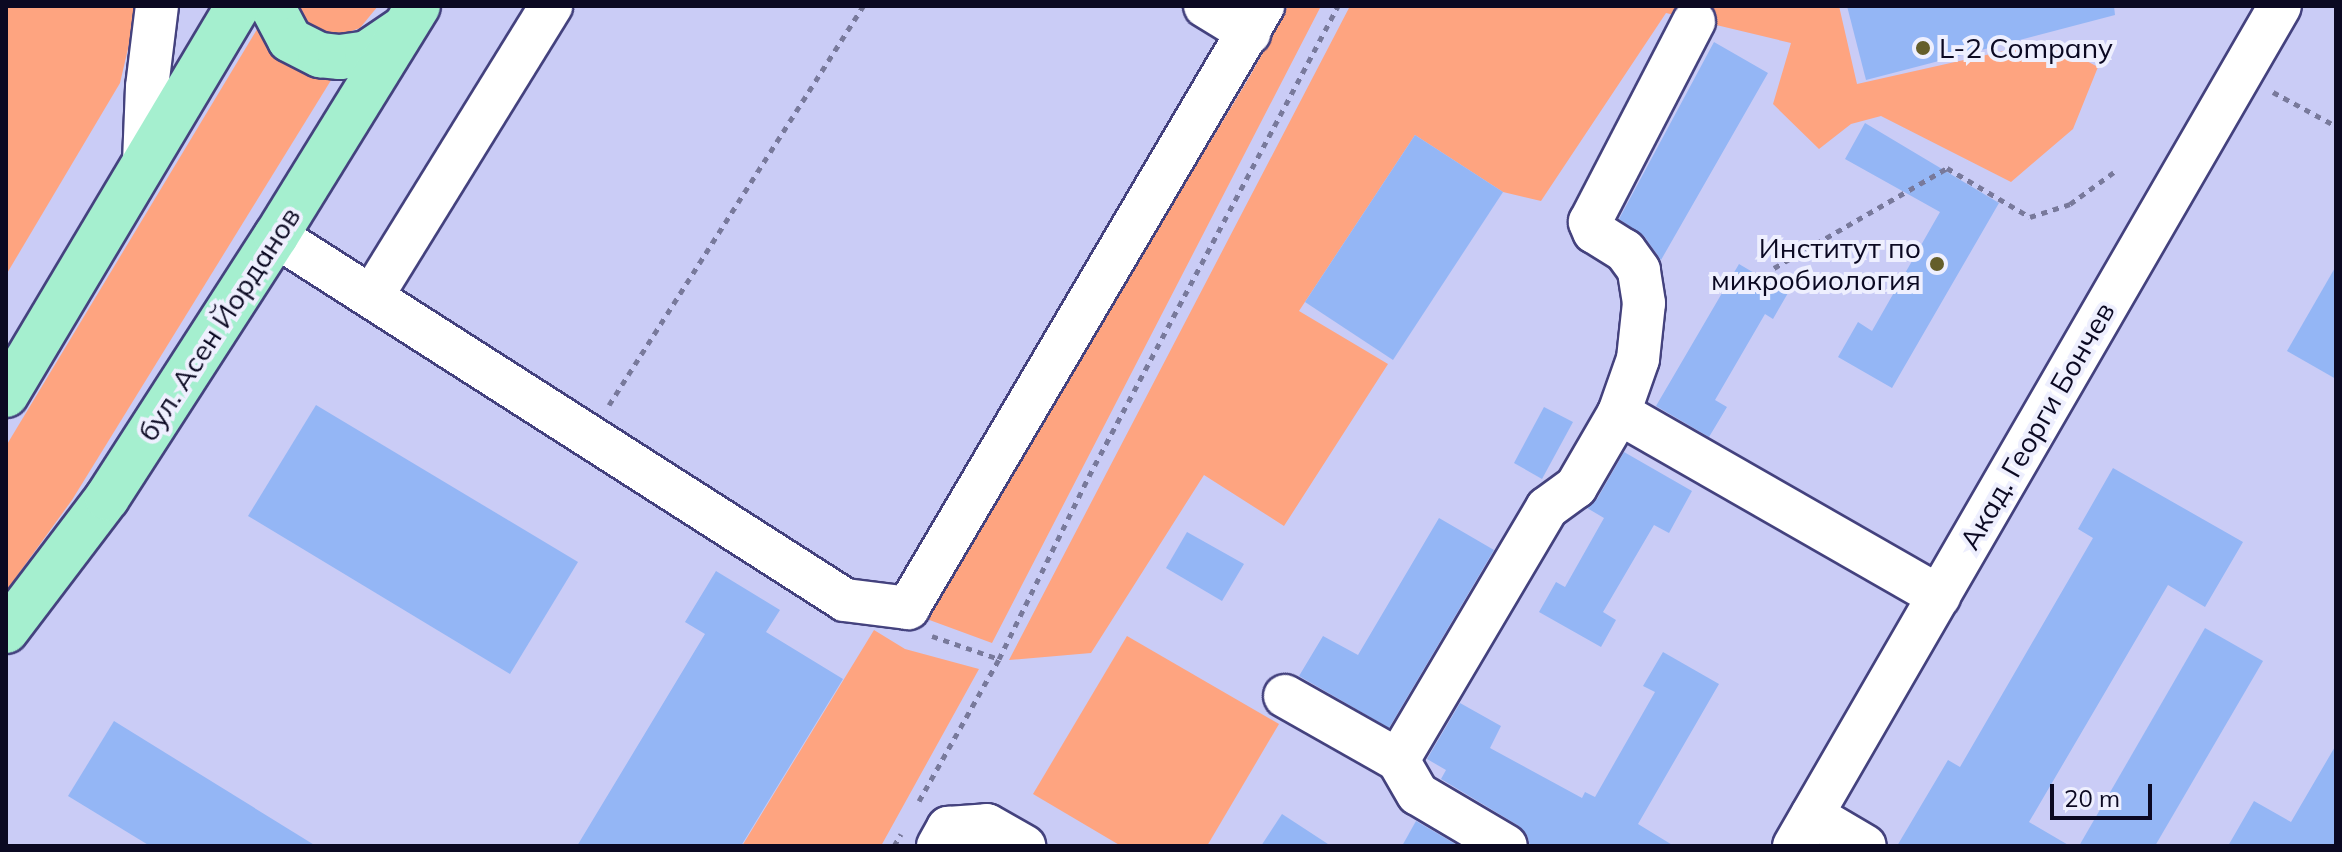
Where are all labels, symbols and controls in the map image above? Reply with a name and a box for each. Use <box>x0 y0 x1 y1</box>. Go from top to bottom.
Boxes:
place label: L-2 Company <box>1939 31 2113 65</box>
marker: L-2 Company <box>1914 39 1932 57</box>
street label: бул. Асен Йорданов <box>131 201 307 447</box>
place label: Институт по микробиология <box>1711 231 1921 297</box>
marker: Институт по микробиология <box>1928 255 1946 273</box>
street label: Акад. Георги Бончев <box>1952 296 2122 556</box>
scale bar <box>2054 768 2156 818</box>
text: 20 m <box>2064 783 2120 813</box>

